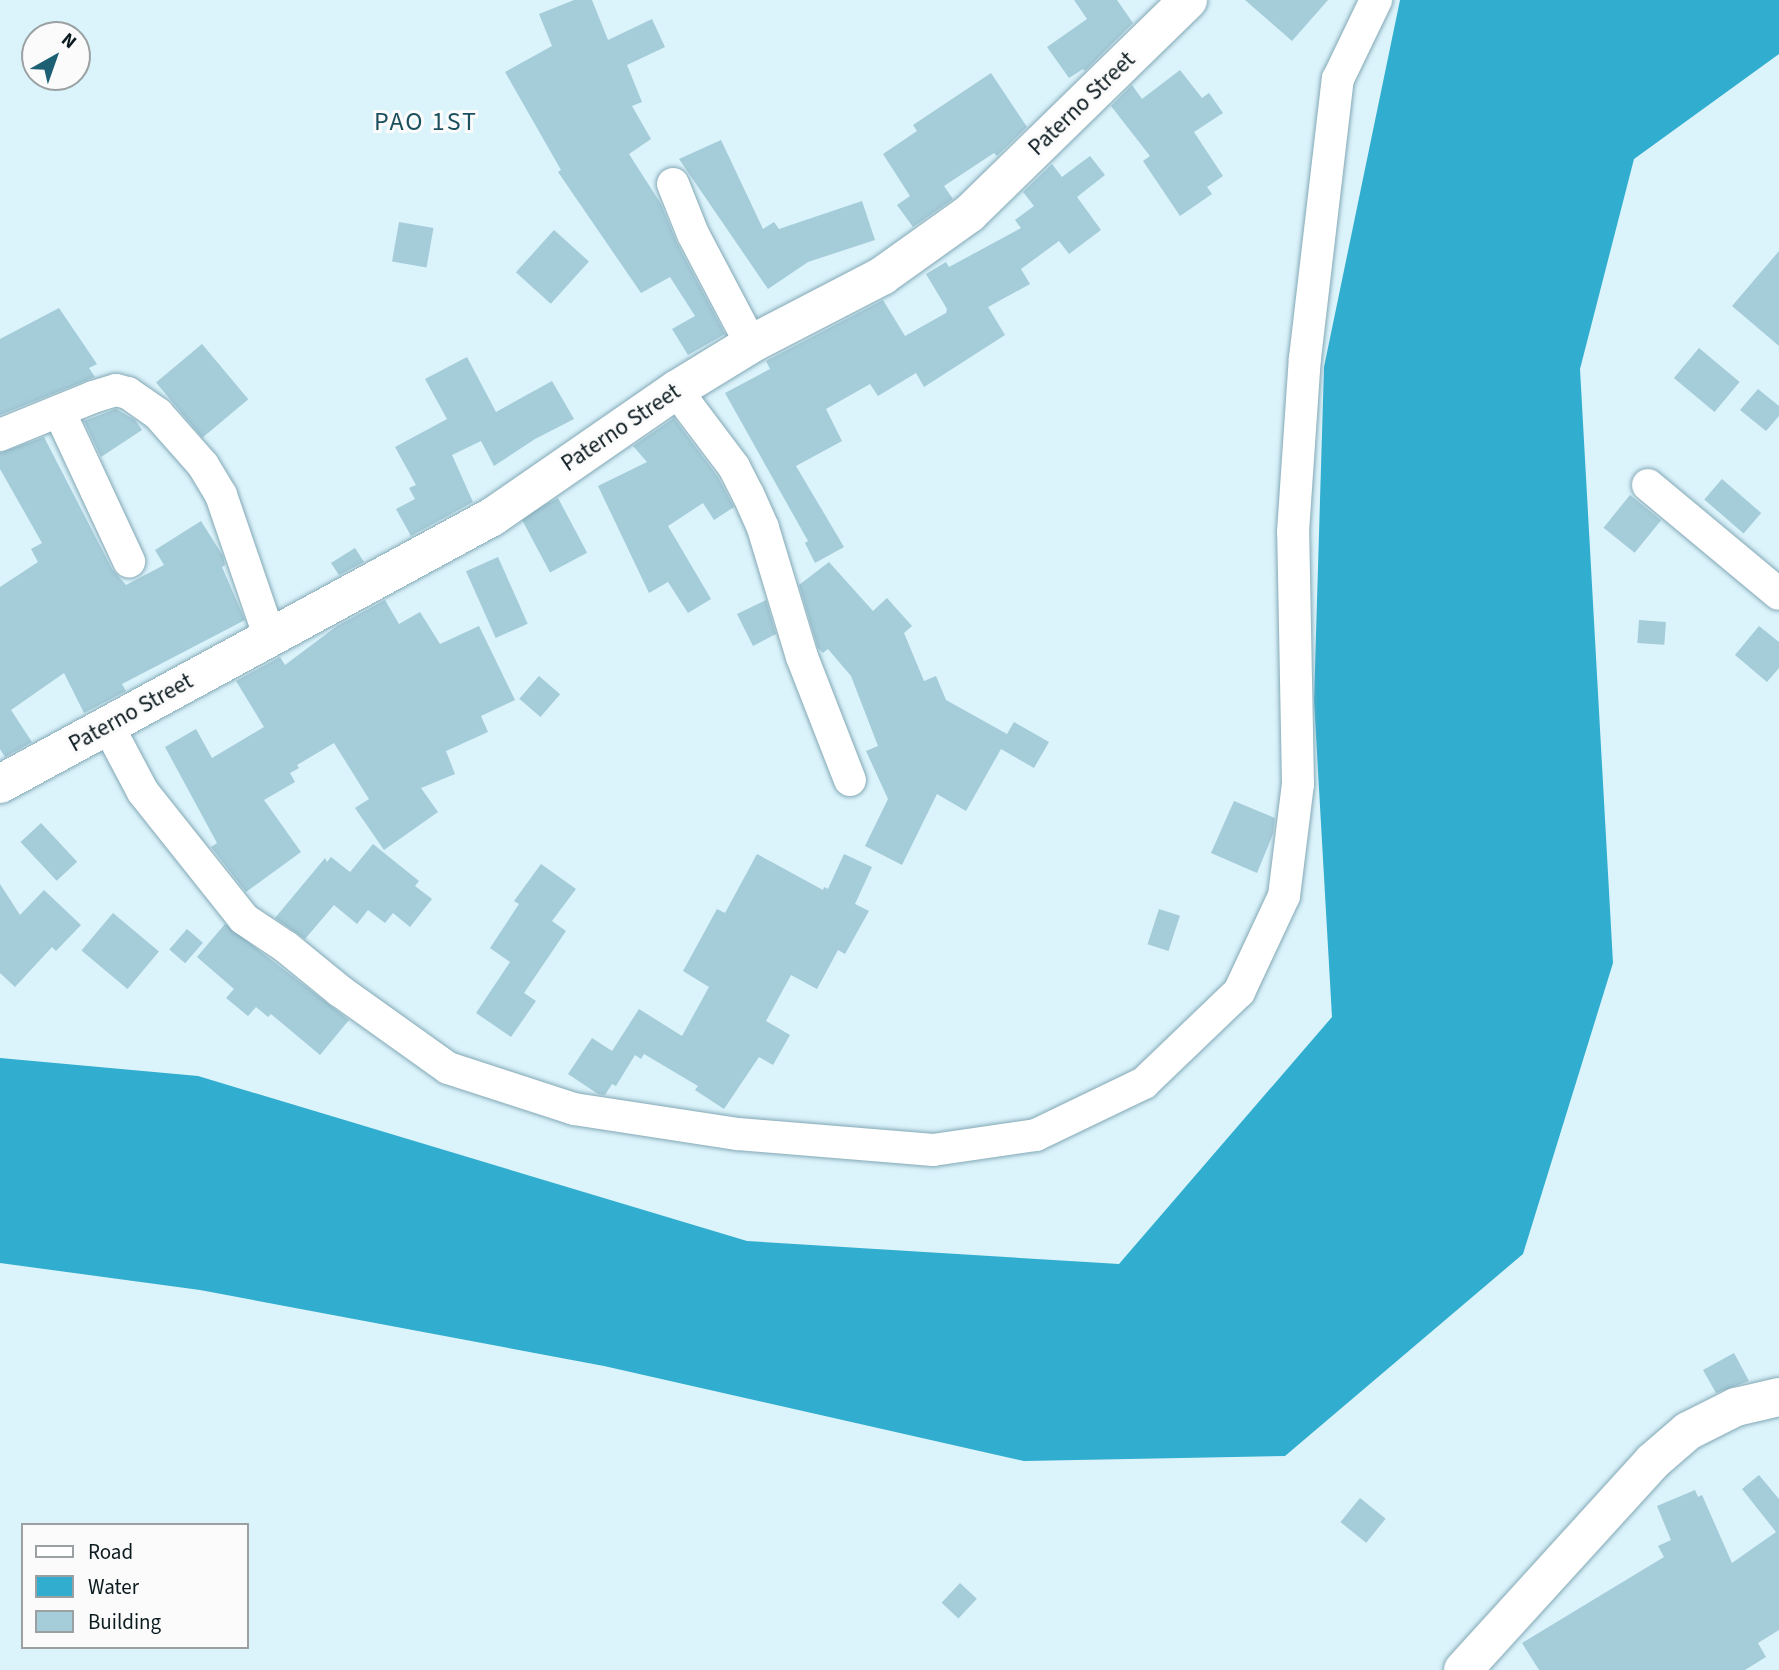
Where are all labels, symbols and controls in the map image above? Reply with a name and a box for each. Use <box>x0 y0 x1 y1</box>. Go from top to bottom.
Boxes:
north arrow <box>21 21 91 91</box>
text: N <box>55 27 82 55</box>
street label: Paterno Street <box>1023 46 1141 162</box>
district label: PAO 1ST <box>375 106 477 138</box>
street label: Paterno Street <box>556 378 686 478</box>
street label: Paterno Street <box>64 668 198 758</box>
legend <box>21 1523 248 1649</box>
text: Road <box>88 1537 133 1567</box>
text: Water <box>88 1572 139 1602</box>
text: Building <box>88 1607 161 1637</box>

